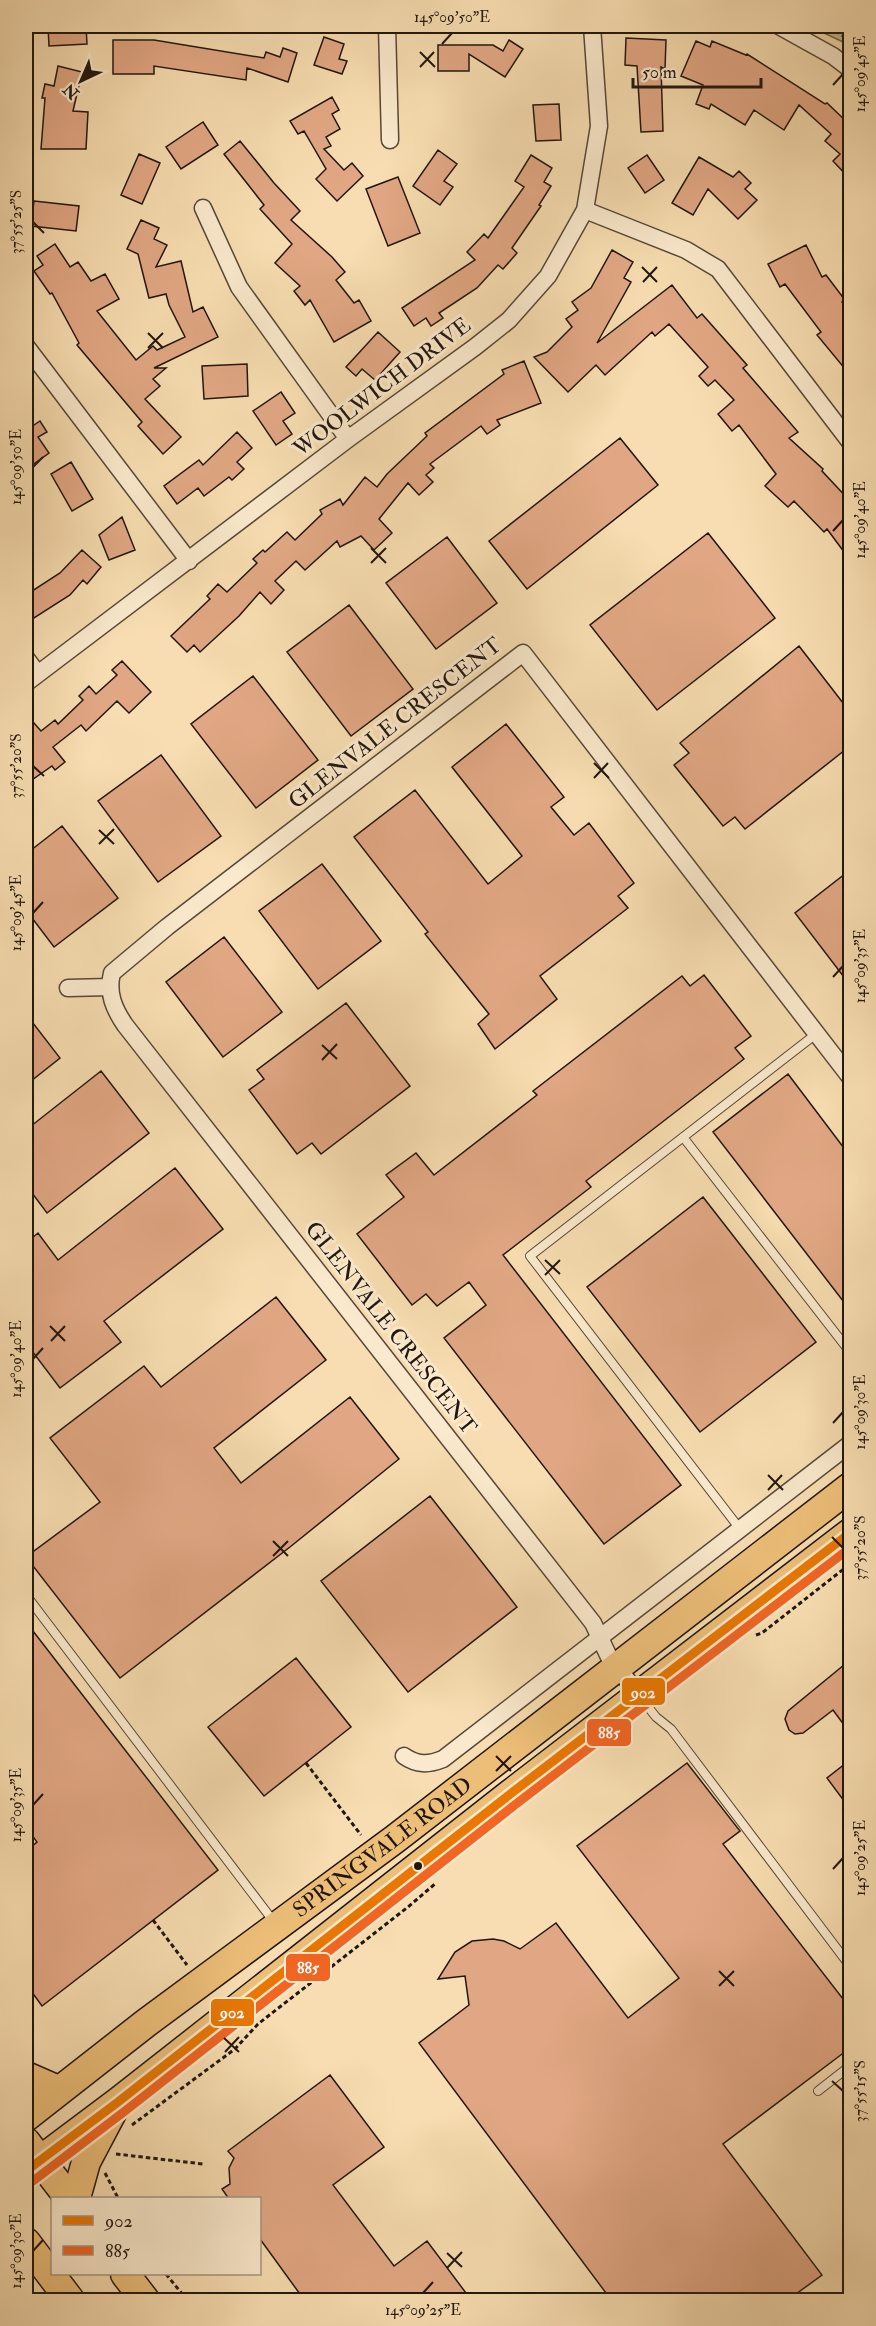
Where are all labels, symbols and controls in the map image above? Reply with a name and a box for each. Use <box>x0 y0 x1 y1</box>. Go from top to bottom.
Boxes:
text: 145°09'50"E <box>414 8 490 27</box>
text: 145°09'45"E <box>851 36 870 112</box>
north arrow <box>51 51 111 111</box>
scale bar <box>633 51 760 89</box>
text: 50 m <box>642 61 677 84</box>
text: N <box>59 78 84 104</box>
text: 37°55'25"S <box>7 190 26 254</box>
street label: WOOLWICH DRIVE <box>287 311 476 463</box>
text: 145°09'50"E <box>7 429 26 505</box>
text: 145°09'40"E <box>851 481 870 559</box>
street label: GLENVALE CRESCENT <box>283 631 508 815</box>
text: 37°55'20"S <box>7 733 26 799</box>
text: 145°09'45"E <box>7 875 26 951</box>
text: 145°09'35"E <box>851 929 870 1003</box>
street label: GLENVALE CRESCENT <box>299 1216 483 1441</box>
text: 145°09'40"E <box>7 1320 26 1398</box>
text: 145°09'30"E <box>851 1374 870 1450</box>
text: 37°55'20"S <box>851 1515 870 1581</box>
line badge: 902 <box>621 1677 666 1706</box>
text: 902 <box>629 1683 655 1703</box>
line badge: 885 <box>586 1718 632 1747</box>
text: 885 <box>598 1723 621 1743</box>
text: 145°09'35"E <box>7 1768 26 1842</box>
street label: SPRINGVALE ROAD <box>287 1771 478 1924</box>
text: 145°09'25"E <box>851 1820 870 1896</box>
unlabelled marker <box>412 1860 424 1872</box>
line badge: 885 <box>285 1953 331 1982</box>
text: 885 <box>297 1958 320 1978</box>
line badge: 902 <box>210 1998 255 2027</box>
text: 902 <box>218 2003 244 2023</box>
text: 37°55'15"S <box>851 2060 870 2122</box>
legend <box>51 2197 261 2275</box>
text: 902 <box>103 2210 133 2233</box>
text: 145°09'30"E <box>7 2213 26 2289</box>
text: 885 <box>105 2240 130 2263</box>
text: 145°09'25"E <box>385 2301 461 2320</box>

